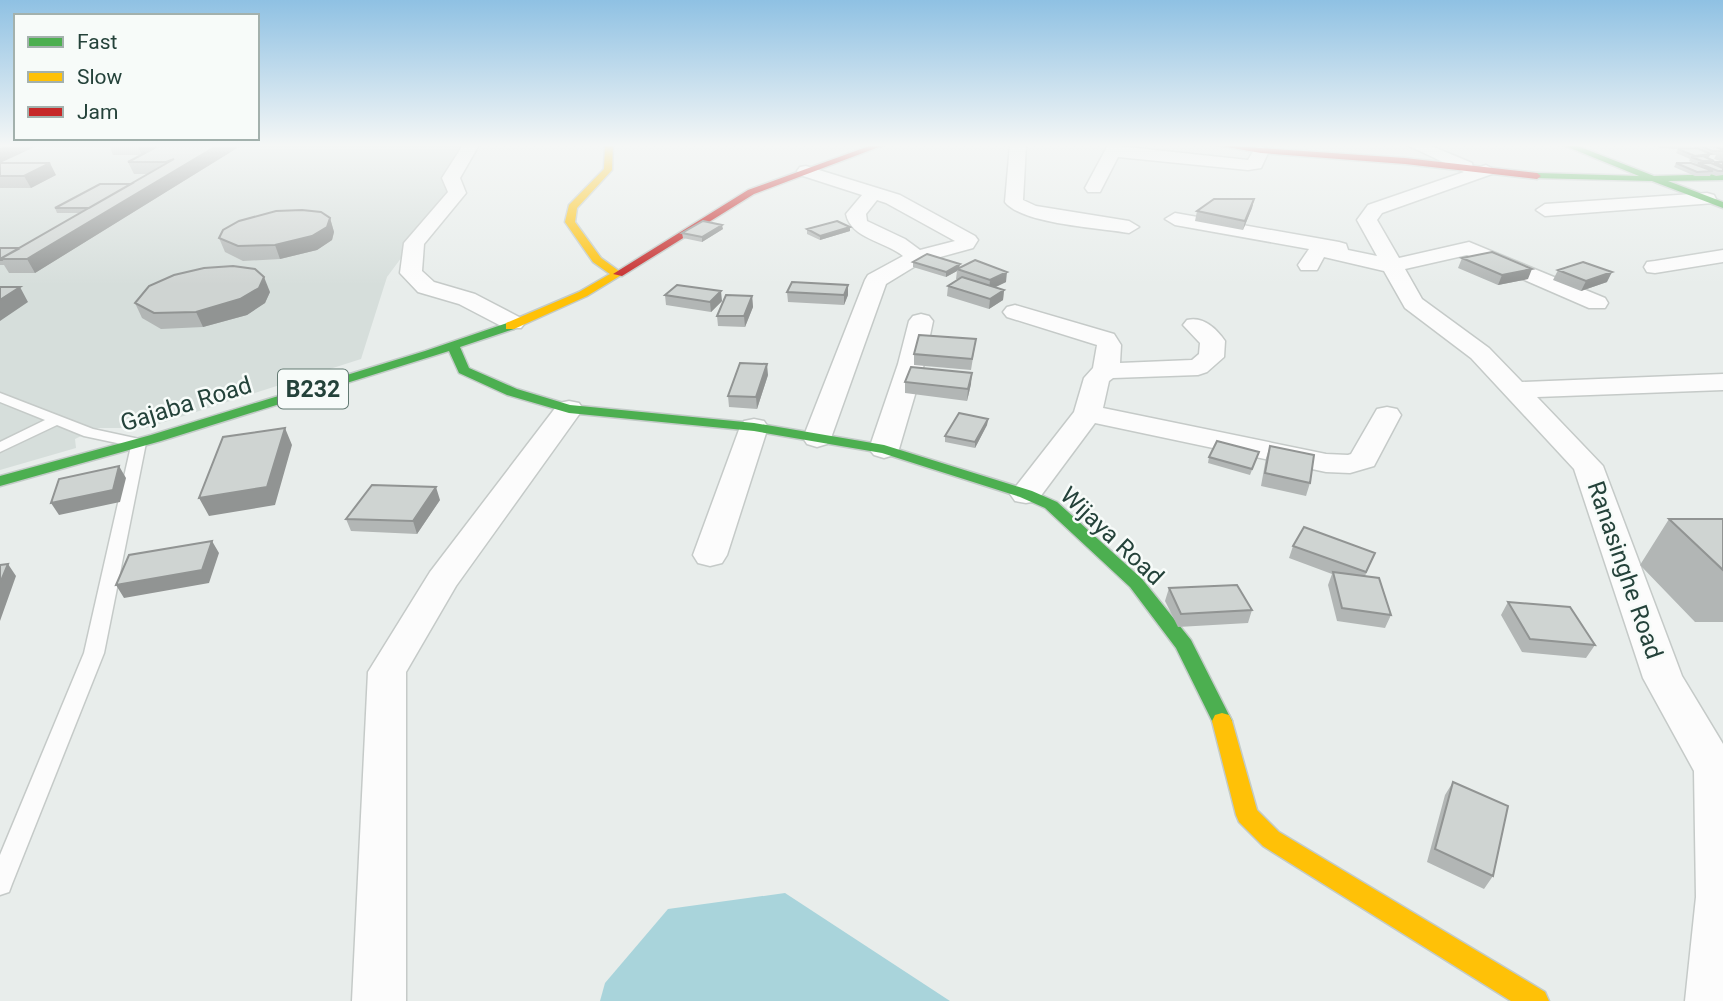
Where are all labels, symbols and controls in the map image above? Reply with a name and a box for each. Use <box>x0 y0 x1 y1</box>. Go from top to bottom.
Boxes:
legend <box>14 14 259 140</box>
text: Fast <box>77 30 118 54</box>
text: Slow <box>77 65 123 89</box>
text: Jam <box>77 100 118 124</box>
road number: B232 <box>278 370 348 408</box>
street label: Gajaba Road <box>117 371 255 437</box>
street label: Ranasinghe Road <box>1581 477 1669 663</box>
street label: Wijaya Road <box>1055 481 1169 591</box>

